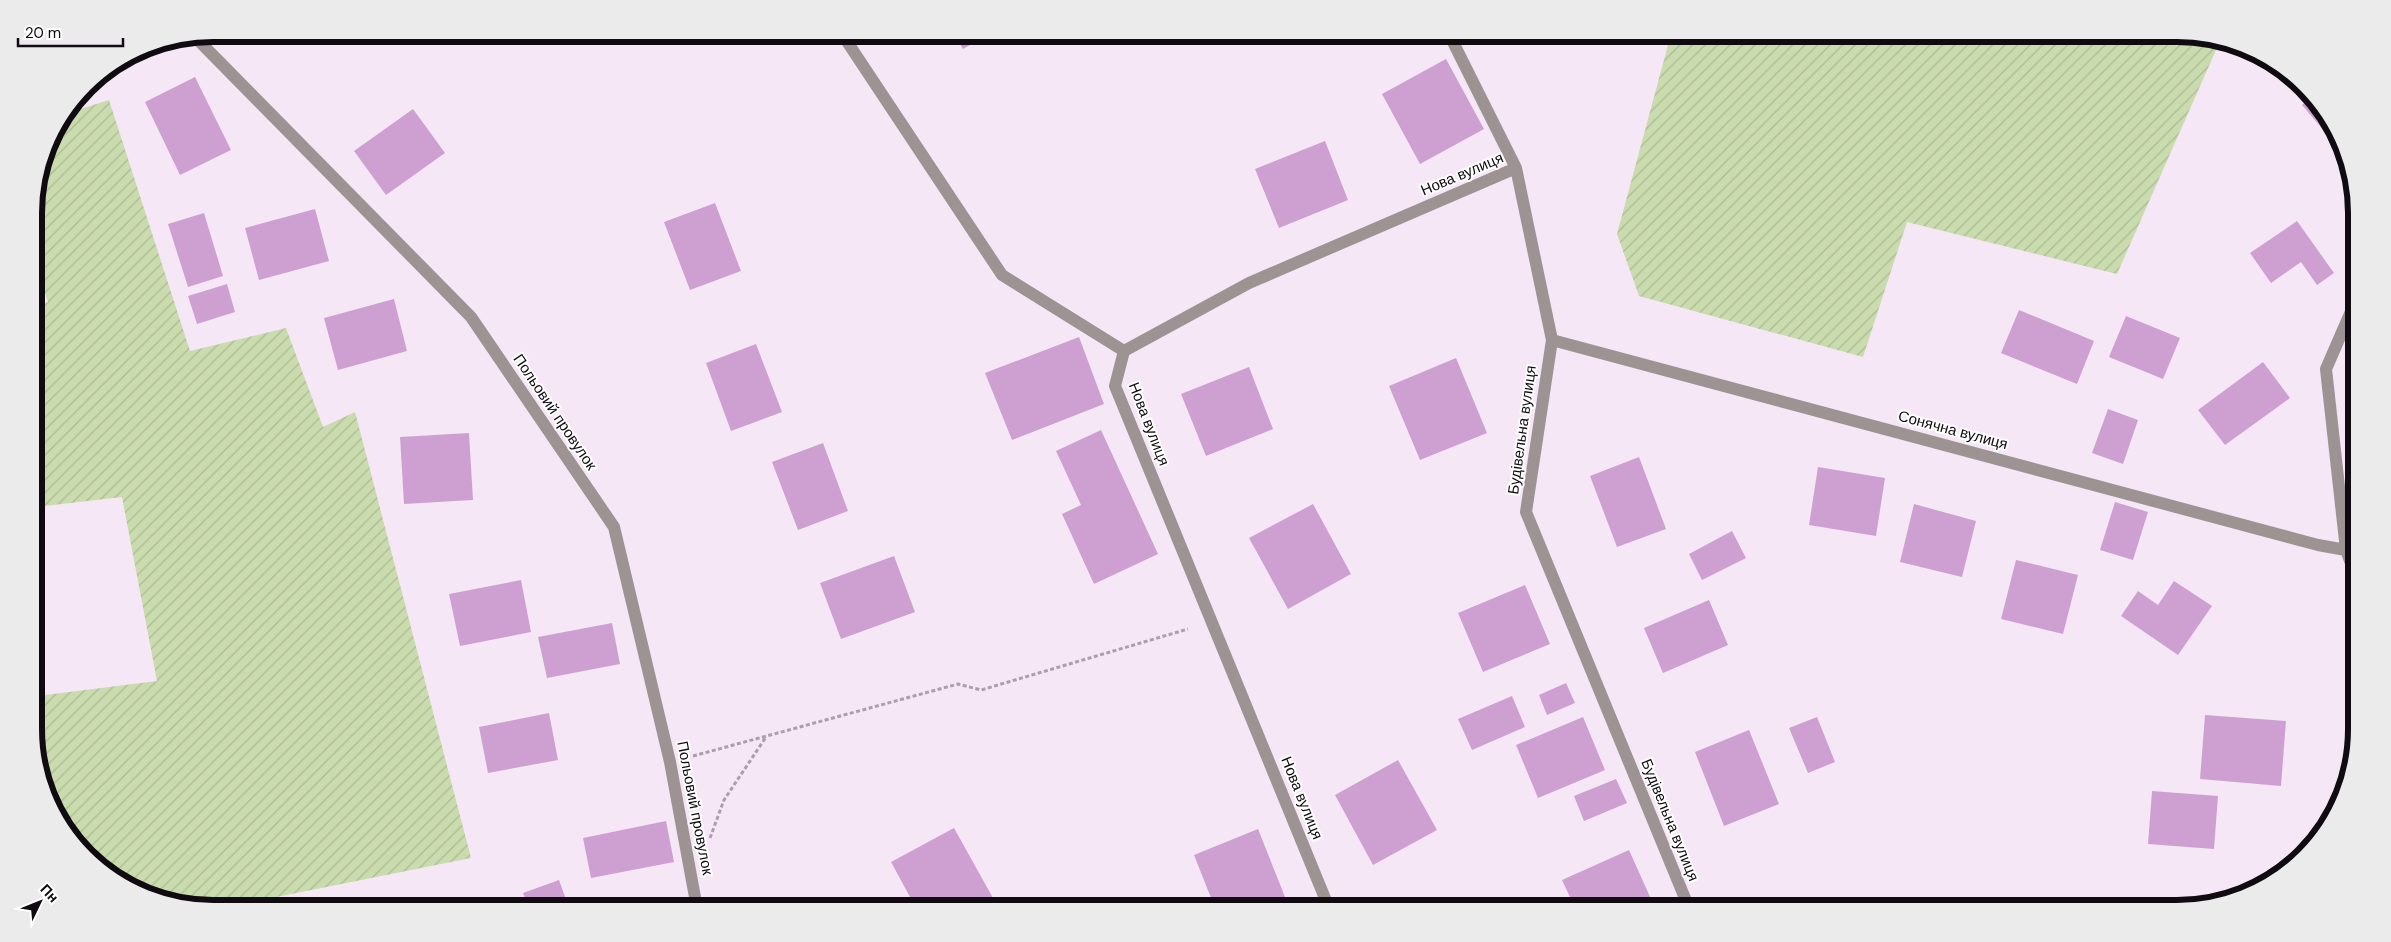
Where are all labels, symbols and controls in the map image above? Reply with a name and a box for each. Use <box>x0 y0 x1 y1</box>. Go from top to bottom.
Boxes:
scale bar <box>18 15 122 47</box>
text: 20 m <box>25 23 61 43</box>
street label: Нова вулиця <box>1418 148 1506 200</box>
street label: Польовий провулок <box>509 350 602 474</box>
street label: Будівельна вулиця <box>1503 364 1541 496</box>
street label: Нова вулиця <box>1124 379 1174 469</box>
street label: Сонячна вулиця <box>1896 406 2010 454</box>
street label: Польовий провулок <box>672 739 718 877</box>
street label: Нова вулиця <box>1276 753 1328 843</box>
street label: Будівельна вулиця <box>1636 756 1704 884</box>
north arrow <box>15 877 65 927</box>
text: Пн <box>37 880 62 906</box>

